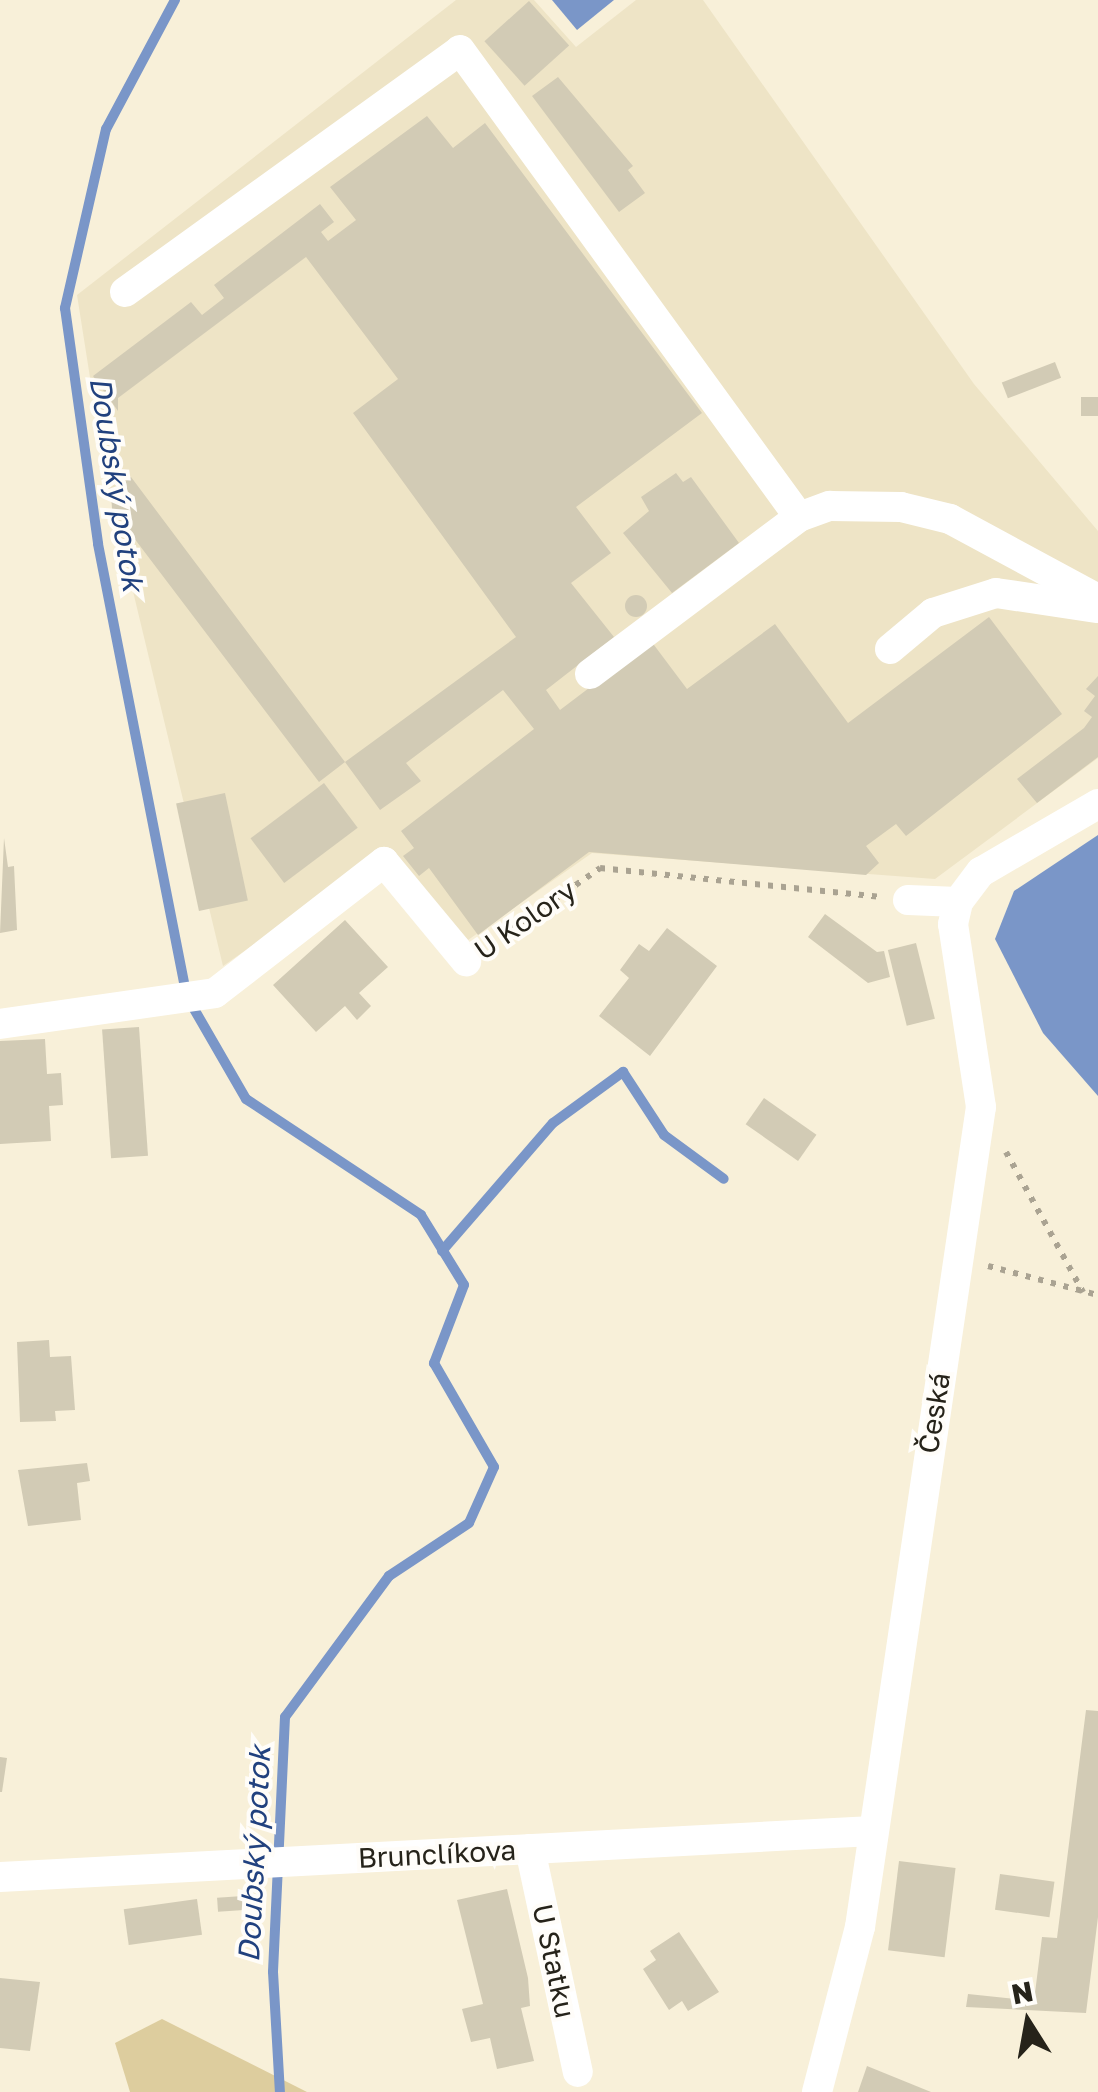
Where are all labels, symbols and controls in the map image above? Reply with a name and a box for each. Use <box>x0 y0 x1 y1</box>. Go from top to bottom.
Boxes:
water label: Doubský potok <box>82 374 152 594</box>
street label: U Kolory <box>468 873 582 967</box>
street label: Česká <box>911 1370 957 1456</box>
water label: Doubský potok <box>230 1745 278 1963</box>
street label: Brunclíkova <box>357 1833 517 1875</box>
street label: U Statku <box>526 1901 582 2021</box>
north arrow <box>978 1972 1078 2072</box>
text: N <box>1009 1974 1036 2010</box>

